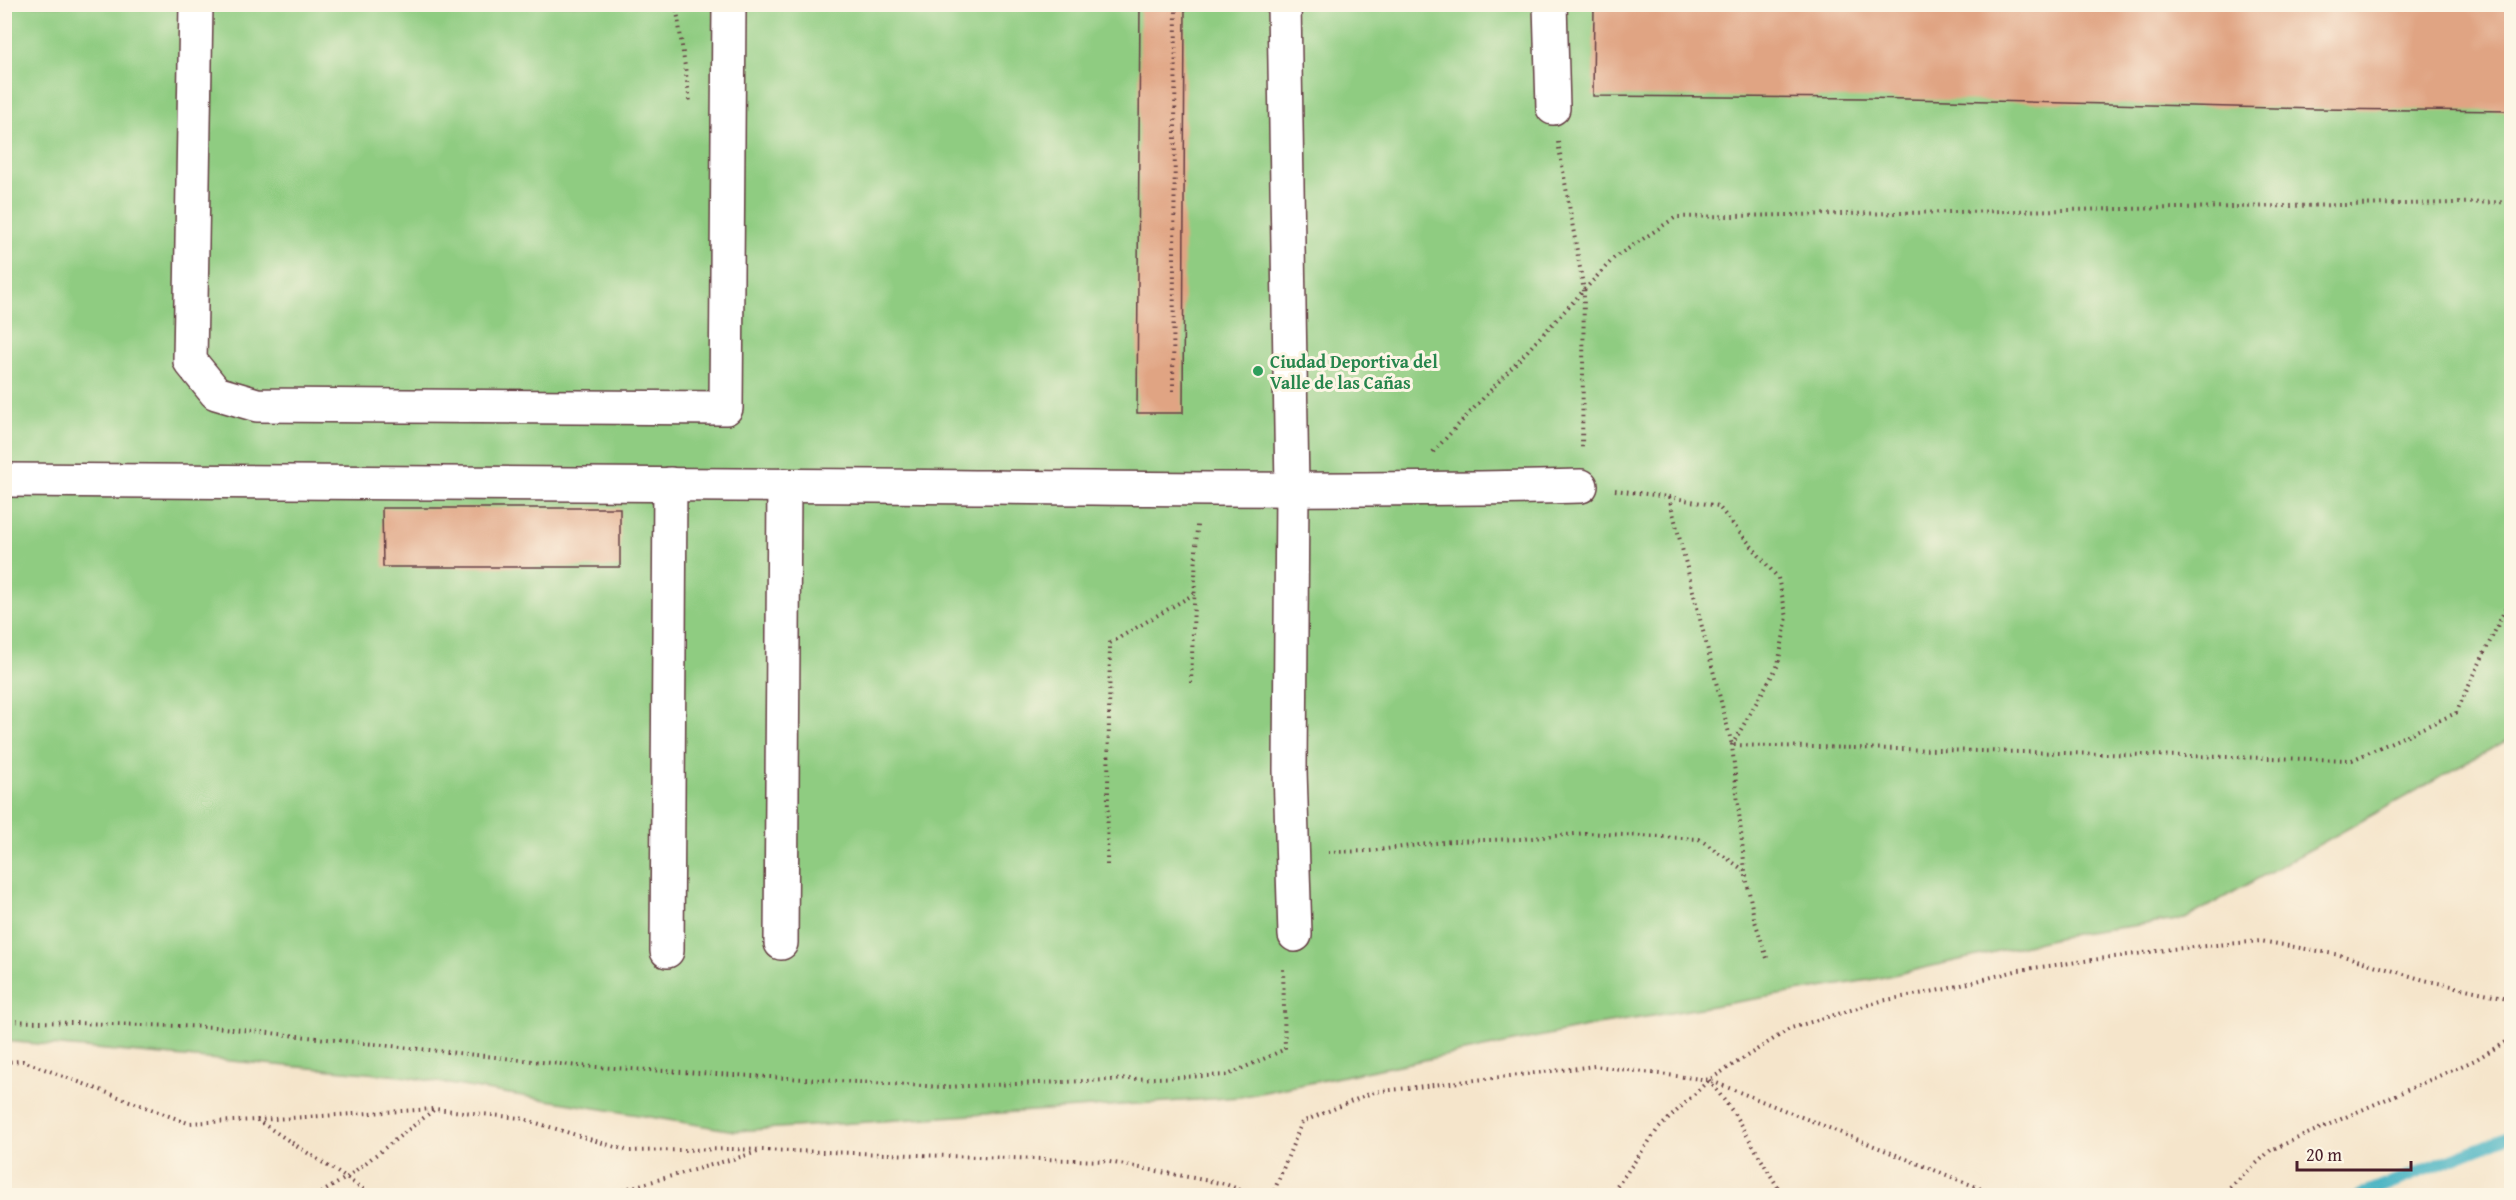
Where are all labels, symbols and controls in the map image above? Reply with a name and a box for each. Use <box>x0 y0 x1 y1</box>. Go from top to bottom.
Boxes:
place label: Ciudad Deportiva del Valle de las Cañas <box>1270 348 1438 396</box>
marker: Ciudad Deportiva del Valle de las Cañas <box>1251 364 1265 378</box>
scale bar <box>2297 1134 2411 1172</box>
text: 20 m <box>2306 1141 2342 1168</box>

